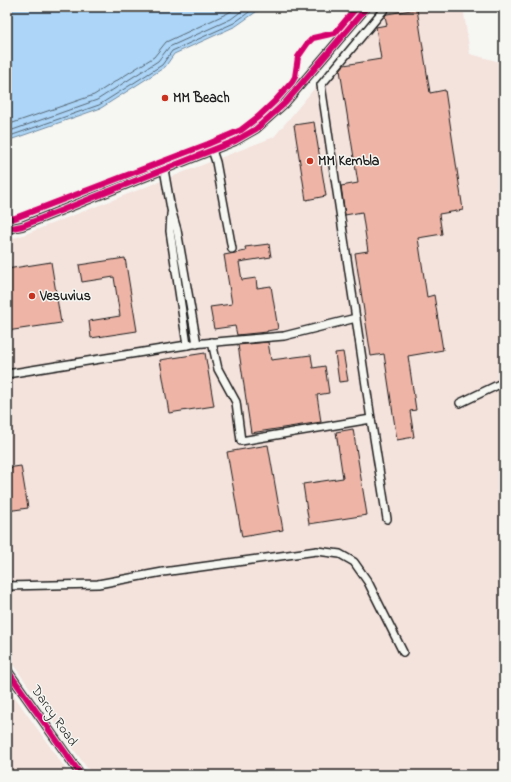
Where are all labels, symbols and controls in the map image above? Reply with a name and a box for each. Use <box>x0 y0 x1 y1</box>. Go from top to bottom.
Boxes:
place label: MM Beach <box>173 88 230 109</box>
marker: MM Beach <box>160 93 170 103</box>
place label: MM Kembla <box>318 151 380 172</box>
marker: MM Kembla <box>305 156 315 166</box>
place label: Vesuvius <box>39 286 91 307</box>
marker: Vesuvius <box>27 291 37 301</box>
street label: Darcy Road <box>24 680 83 751</box>

